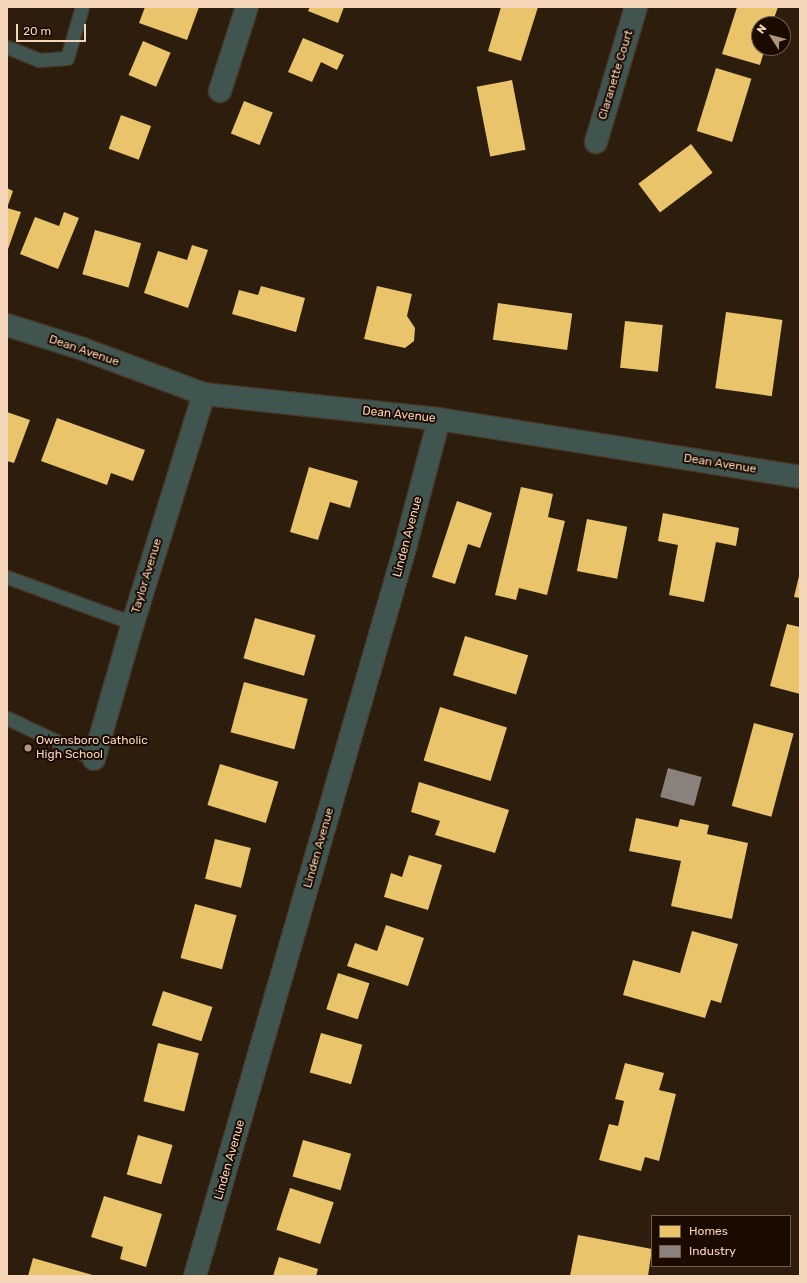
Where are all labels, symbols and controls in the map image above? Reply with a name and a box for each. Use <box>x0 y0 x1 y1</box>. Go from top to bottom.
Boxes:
scale bar <box>18 16 88 42</box>
north arrow <box>751 16 791 56</box>
text: N <box>754 22 769 36</box>
text: 20 m <box>23 24 51 38</box>
street label: Claranette Court <box>596 28 636 122</box>
street label: Dean Avenue <box>47 332 121 370</box>
street label: Dean Avenue <box>362 404 436 426</box>
street label: Dean Avenue <box>682 451 758 477</box>
street label: Linden Avenue <box>390 495 426 579</box>
street label: Taylor Avenue <box>129 536 165 616</box>
place label: Owensboro Catholic High School <box>36 734 148 762</box>
marker: Owensboro Catholic High School <box>23 743 33 753</box>
street label: Linden Avenue <box>301 806 337 890</box>
street label: Linden Avenue <box>212 1118 248 1202</box>
legend <box>651 1215 791 1267</box>
text: Homes <box>689 1224 728 1238</box>
text: Industry <box>689 1244 736 1258</box>

